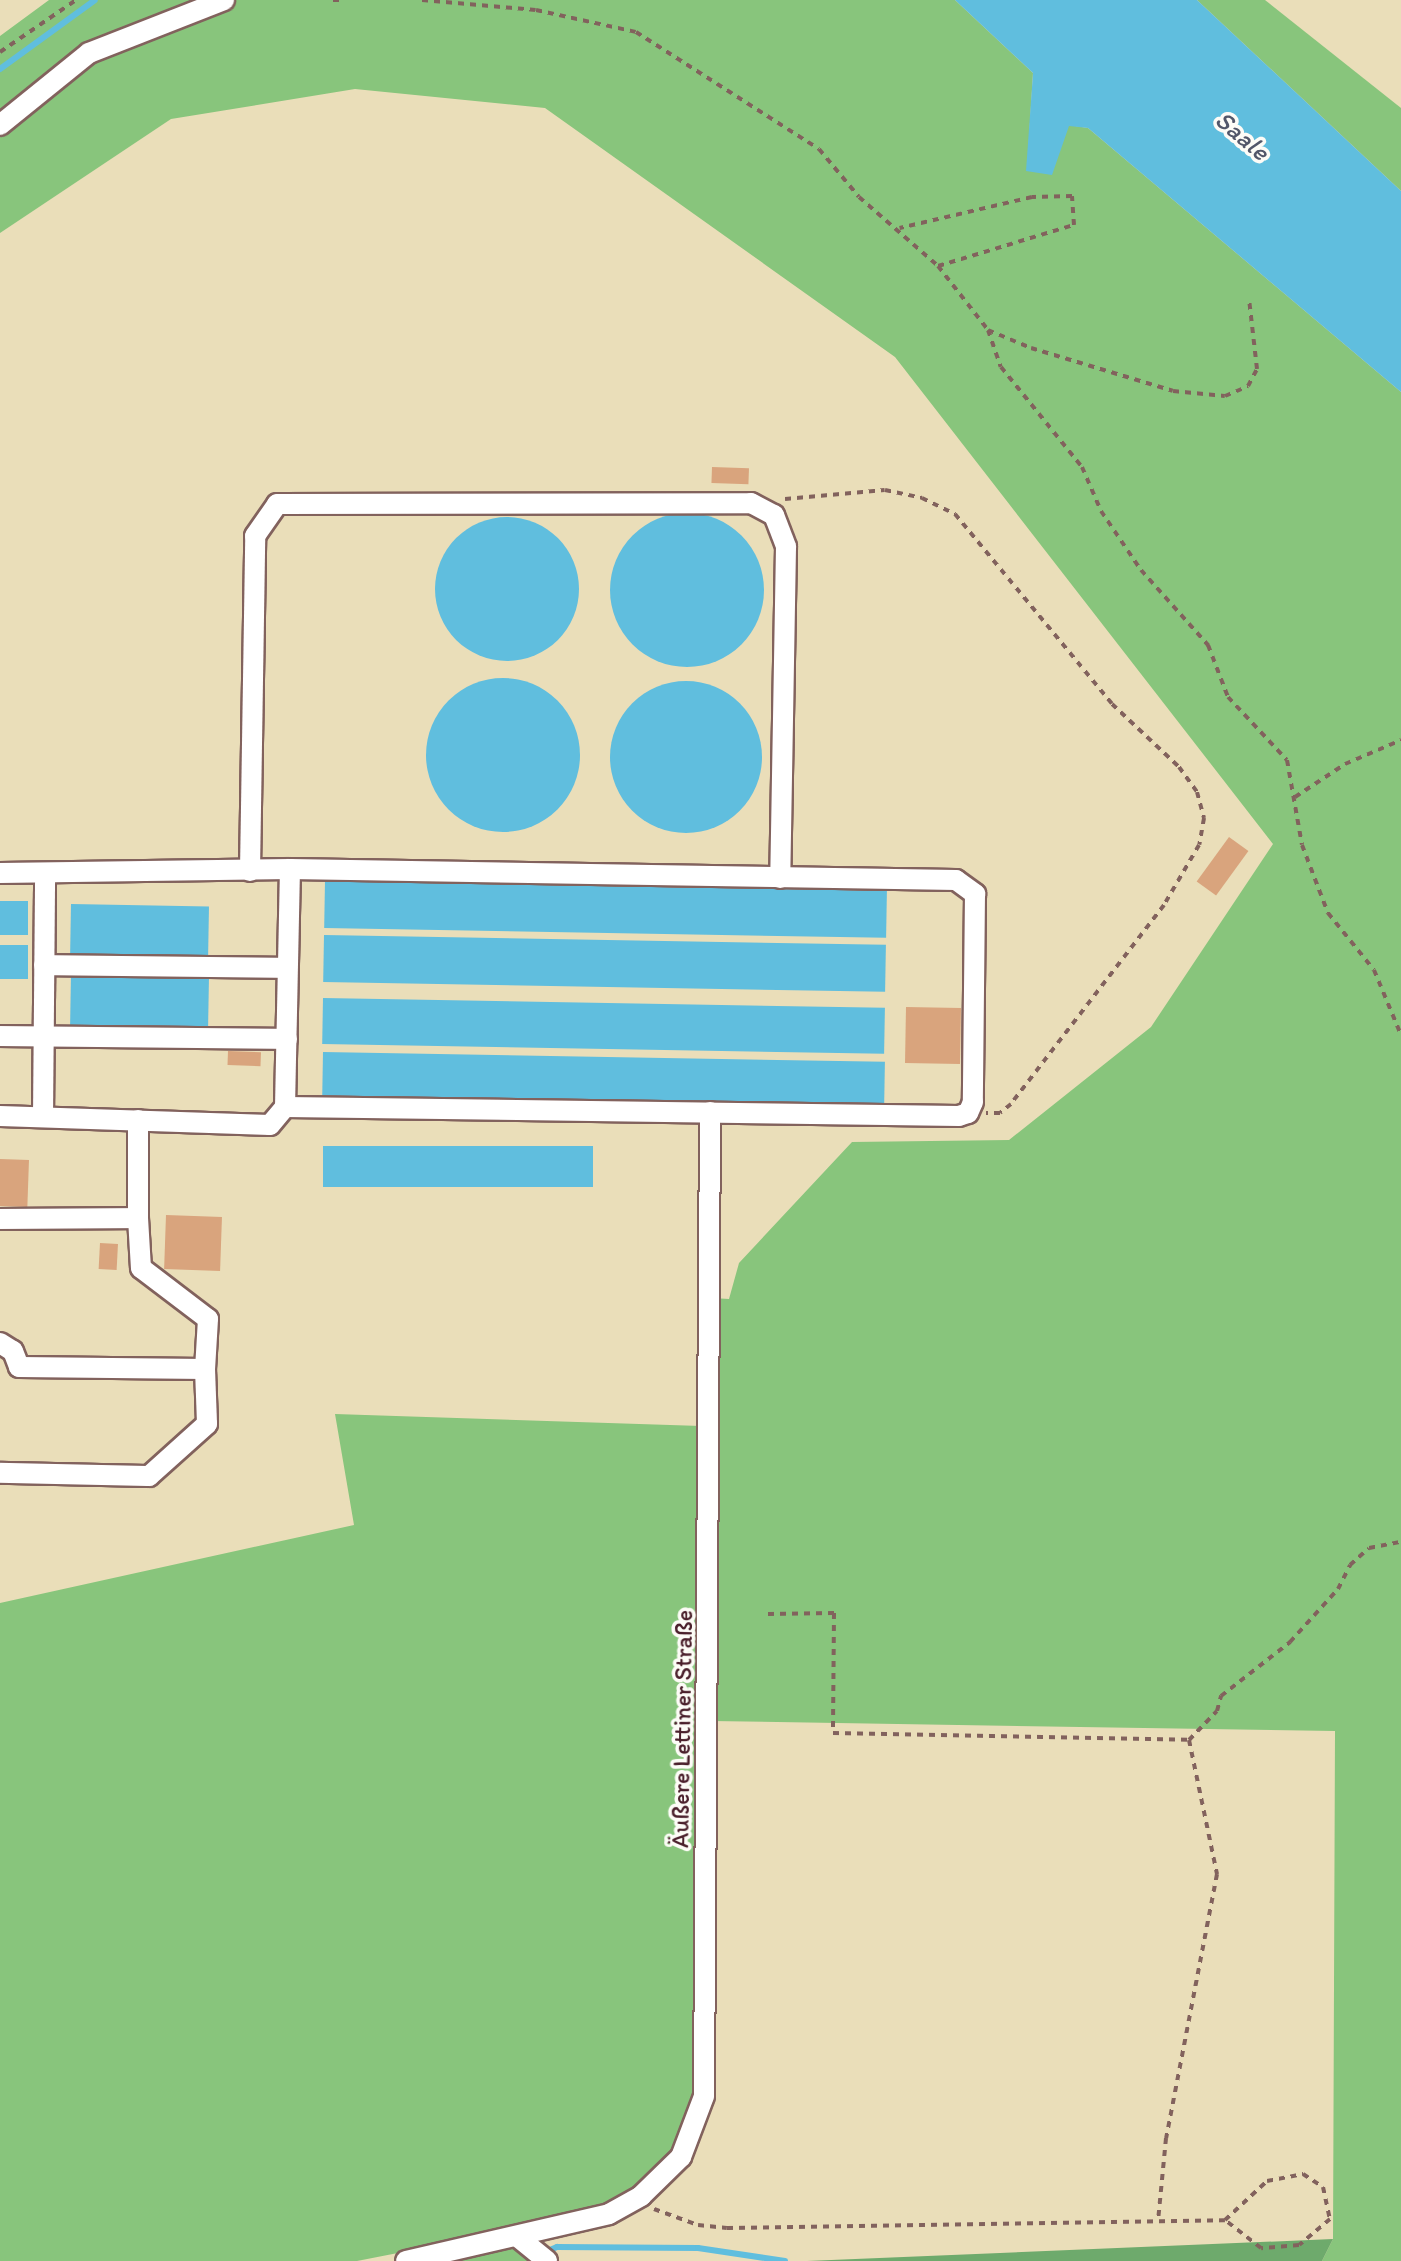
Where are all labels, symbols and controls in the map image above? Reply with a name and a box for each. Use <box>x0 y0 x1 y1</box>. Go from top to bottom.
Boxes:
water label: Saale <box>1209 104 1275 168</box>
street label: Äußere Lettiner Straße <box>666 1610 698 1848</box>

